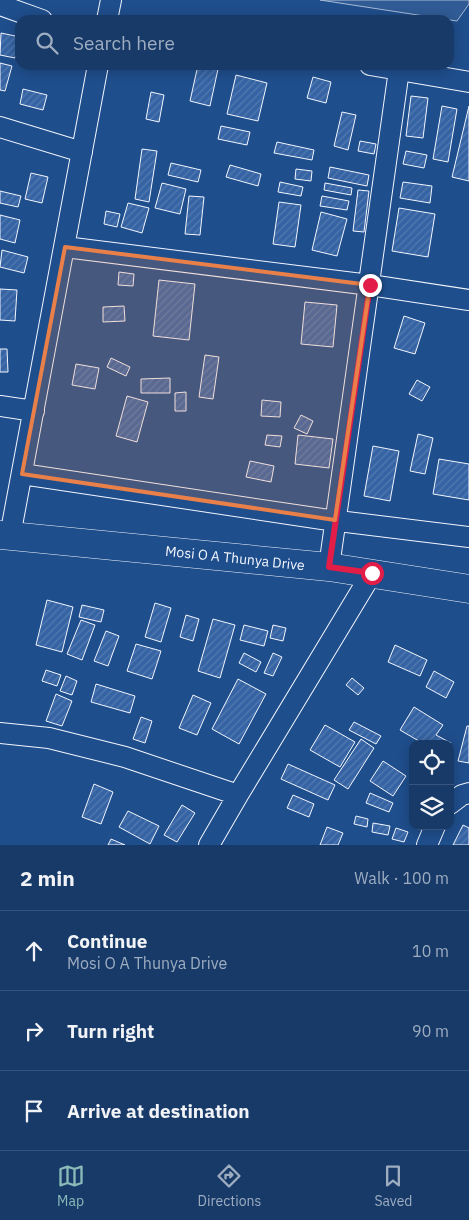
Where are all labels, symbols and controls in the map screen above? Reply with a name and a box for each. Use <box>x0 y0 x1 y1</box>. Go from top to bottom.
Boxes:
search box <box>15 15 454 70</box>
icon: search <box>33 29 61 57</box>
text: Search here <box>73 31 175 55</box>
route end <box>359 274 382 297</box>
street label: Mosi O A Thunya Drive <box>164 542 306 574</box>
route start <box>361 562 384 585</box>
map controls <box>409 740 454 830</box>
button: locate <box>409 740 454 785</box>
button: layers <box>409 785 454 830</box>
text: 2 min <box>20 864 75 892</box>
text: Walk · 100 m <box>354 868 449 888</box>
text: Continue <box>67 929 147 953</box>
icon: ahead <box>20 937 48 965</box>
text: 10 m <box>412 941 449 961</box>
text: Mosi O A Thunya Drive <box>67 953 227 973</box>
icon: right <box>20 1017 48 1045</box>
text: Turn right <box>67 1019 154 1043</box>
text: 90 m <box>412 1021 449 1041</box>
icon: arrive <box>20 1097 48 1125</box>
text: Arrive at destination <box>67 1099 250 1123</box>
tab: Map <box>57 1162 85 1210</box>
tab: Directions <box>198 1162 261 1210</box>
tab: Saved <box>374 1162 412 1210</box>

